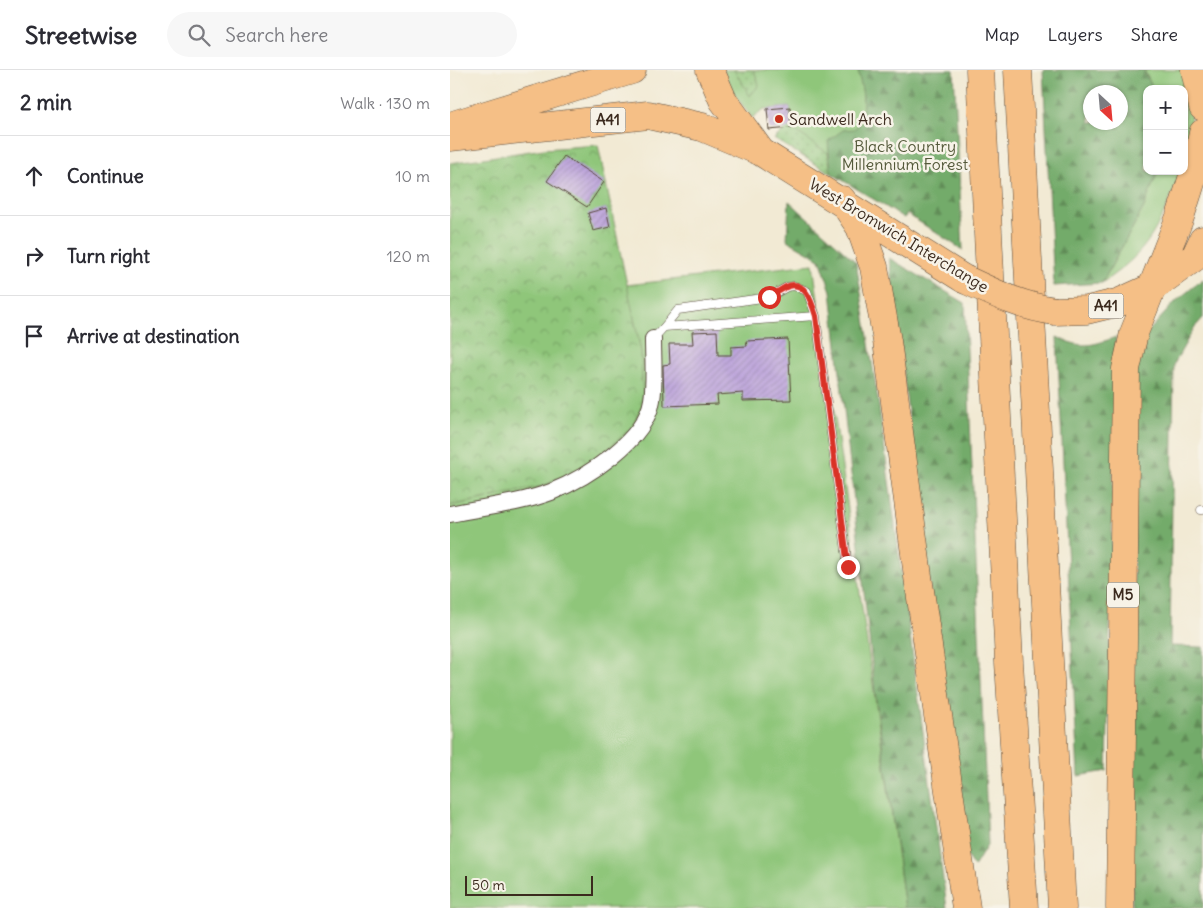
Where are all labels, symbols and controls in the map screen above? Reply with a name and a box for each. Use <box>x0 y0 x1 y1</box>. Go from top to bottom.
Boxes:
search box <box>167 12 517 57</box>
text: Streetwise <box>25 20 137 50</box>
icon: search <box>185 21 213 49</box>
text: Search here <box>225 23 328 47</box>
text: Map <box>984 23 1019 46</box>
text: Layers <box>1047 23 1103 46</box>
text: Share <box>1131 23 1178 46</box>
north arrow <box>1083 85 1128 130</box>
map controls <box>1143 85 1188 175</box>
button: + <box>1143 85 1188 130</box>
text: 2 min <box>20 89 72 116</box>
text: Walk · 130 m <box>340 93 430 113</box>
road number: A41 <box>590 108 626 132</box>
place label: Sandwell Arch <box>789 109 892 129</box>
marker: Sandwell Arch <box>773 113 785 125</box>
button: − <box>1143 130 1188 175</box>
park label: Black Country Millennium Forest <box>842 136 969 174</box>
icon: ahead <box>20 162 48 190</box>
text: Continue <box>67 164 144 188</box>
text: 10 m <box>395 166 430 186</box>
street label: West Bromwich Interchange <box>806 173 992 297</box>
icon: right <box>20 242 48 270</box>
text: Turn right <box>67 244 150 268</box>
text: 120 m <box>387 246 430 266</box>
route start <box>758 286 781 309</box>
road number: A41 <box>1088 294 1124 318</box>
icon: arrive <box>20 322 48 350</box>
text: Arrive at destination <box>67 324 240 348</box>
route end <box>837 556 860 579</box>
road number: M5 <box>1107 582 1139 608</box>
scale bar <box>465 873 592 896</box>
text: 50 m <box>472 876 505 894</box>

